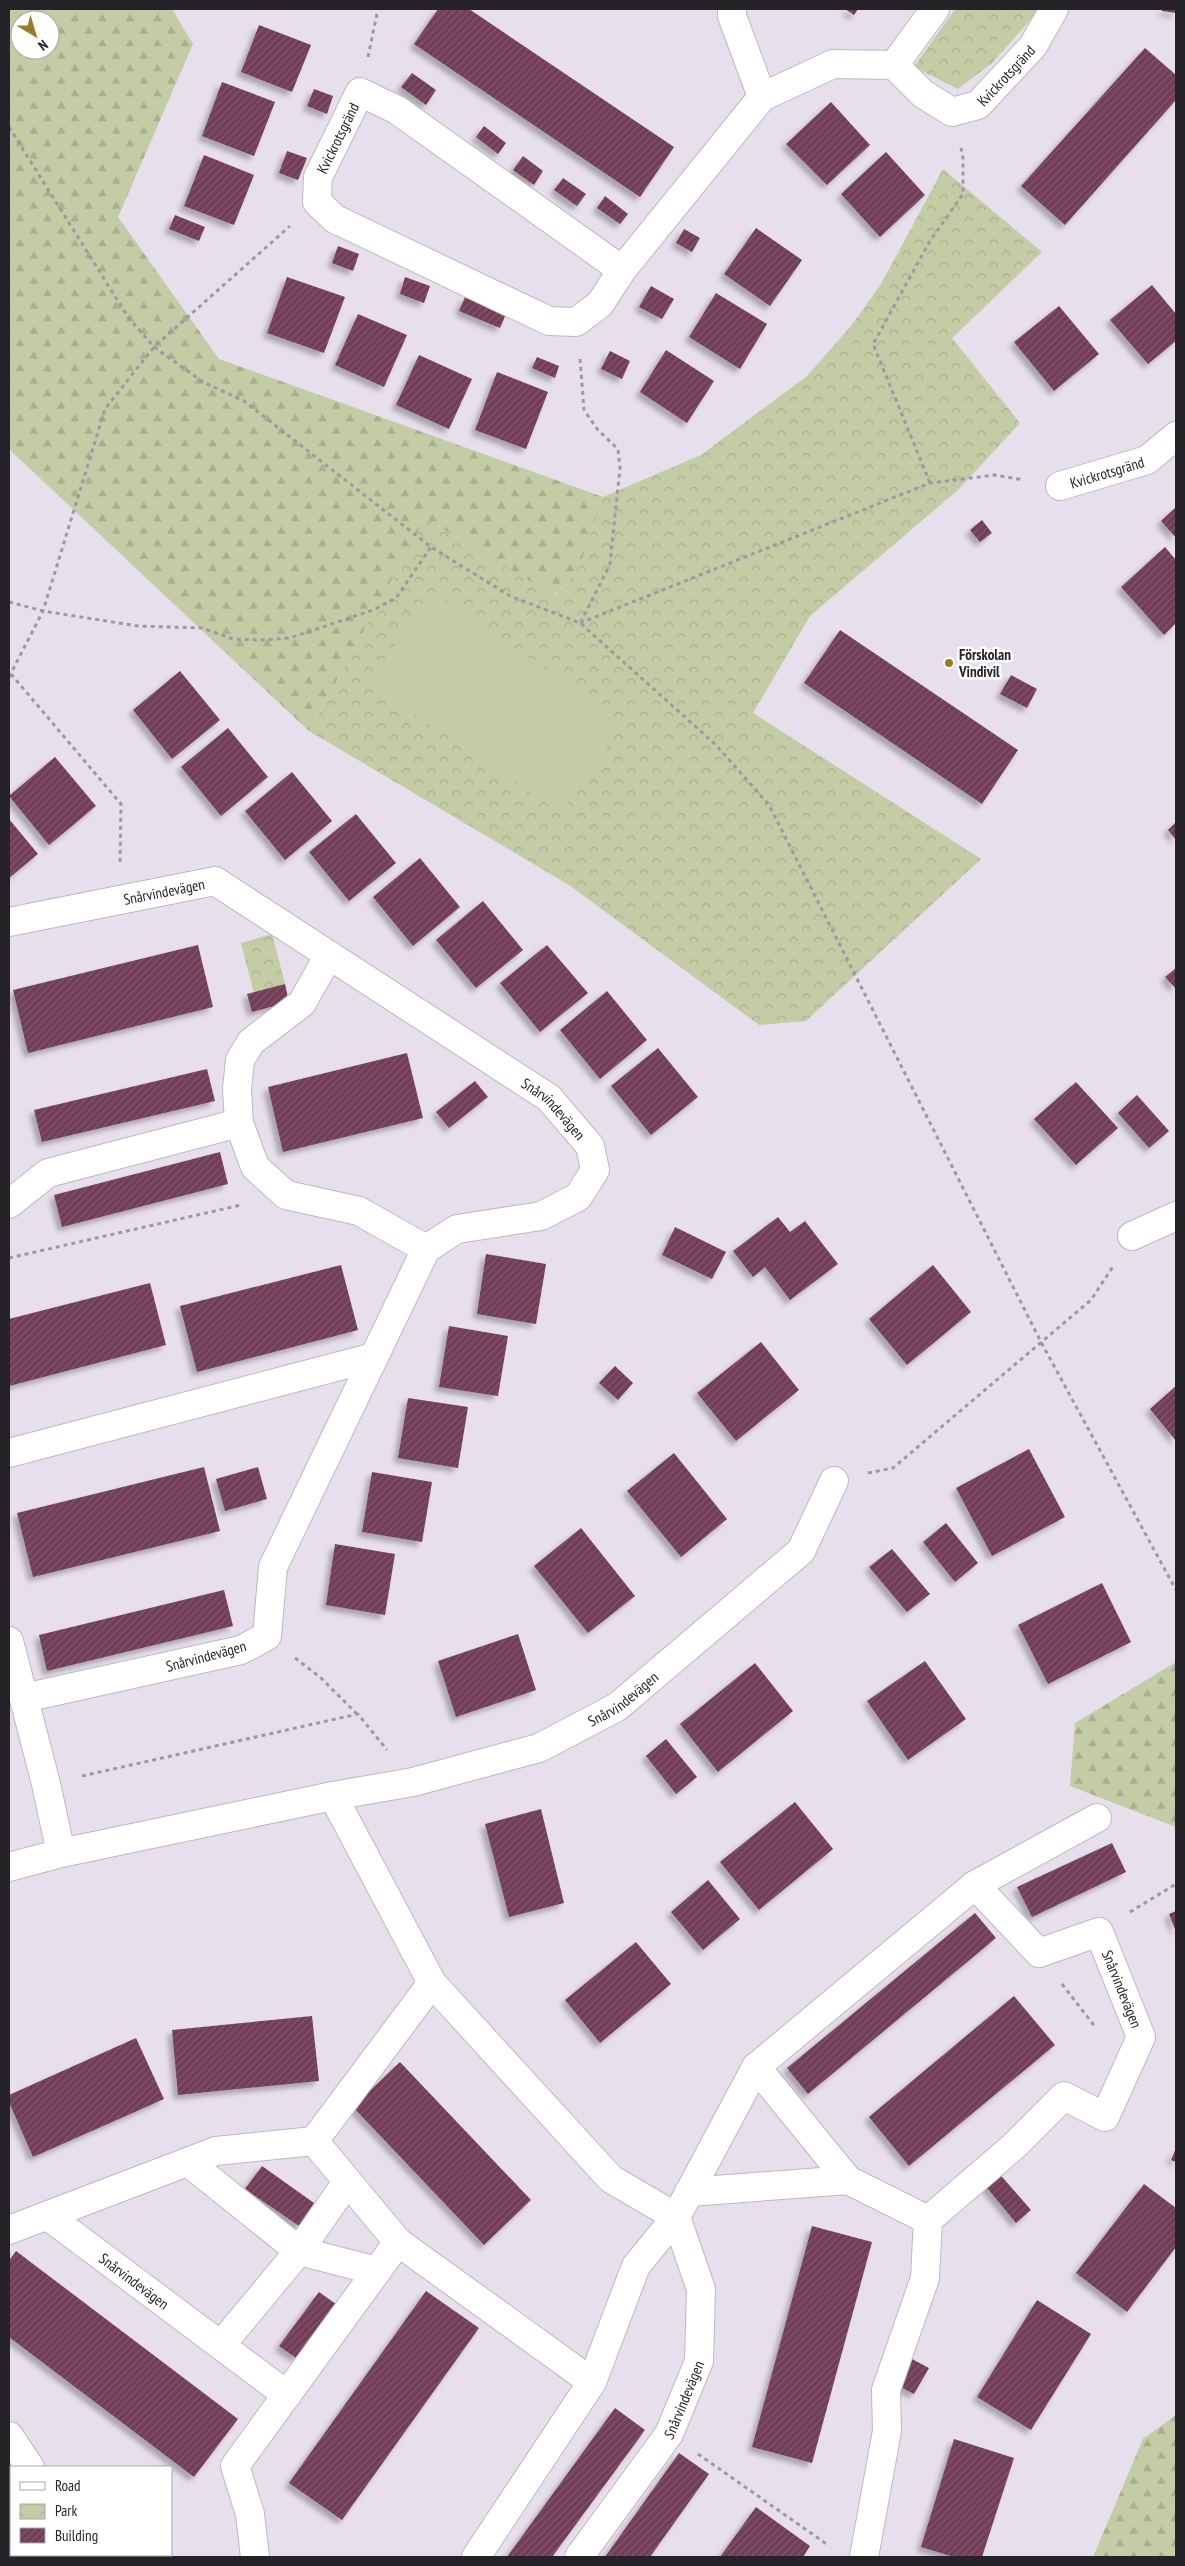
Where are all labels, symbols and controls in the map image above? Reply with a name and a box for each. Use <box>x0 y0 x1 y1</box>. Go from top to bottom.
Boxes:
north arrow <box>10 10 60 60</box>
text: N <box>34 36 52 55</box>
street label: Kvickrotsgränd <box>973 41 1039 110</box>
street label: Kvickrotsgränd <box>312 99 363 176</box>
street label: Kvickrotsgränd <box>1068 452 1146 492</box>
place label: Förskolan Vindivil <box>958 645 1011 681</box>
marker: Förskolan Vindivil <box>943 657 955 669</box>
street label: Snårvindevägen <box>122 874 206 909</box>
street label: Snårvindevägen <box>518 1073 590 1144</box>
street label: Snårvindevägen <box>164 1636 248 1676</box>
street label: Snårvindevägen <box>584 1667 662 1730</box>
street label: Snårvindevägen <box>1098 1947 1146 2031</box>
street label: Snårvindevägen <box>96 2248 173 2313</box>
street label: Snårvindevägen <box>659 2358 708 2443</box>
legend <box>10 2466 172 2556</box>
text: Road <box>55 2476 81 2495</box>
text: Park <box>55 2501 77 2520</box>
text: Building <box>55 2526 98 2545</box>

